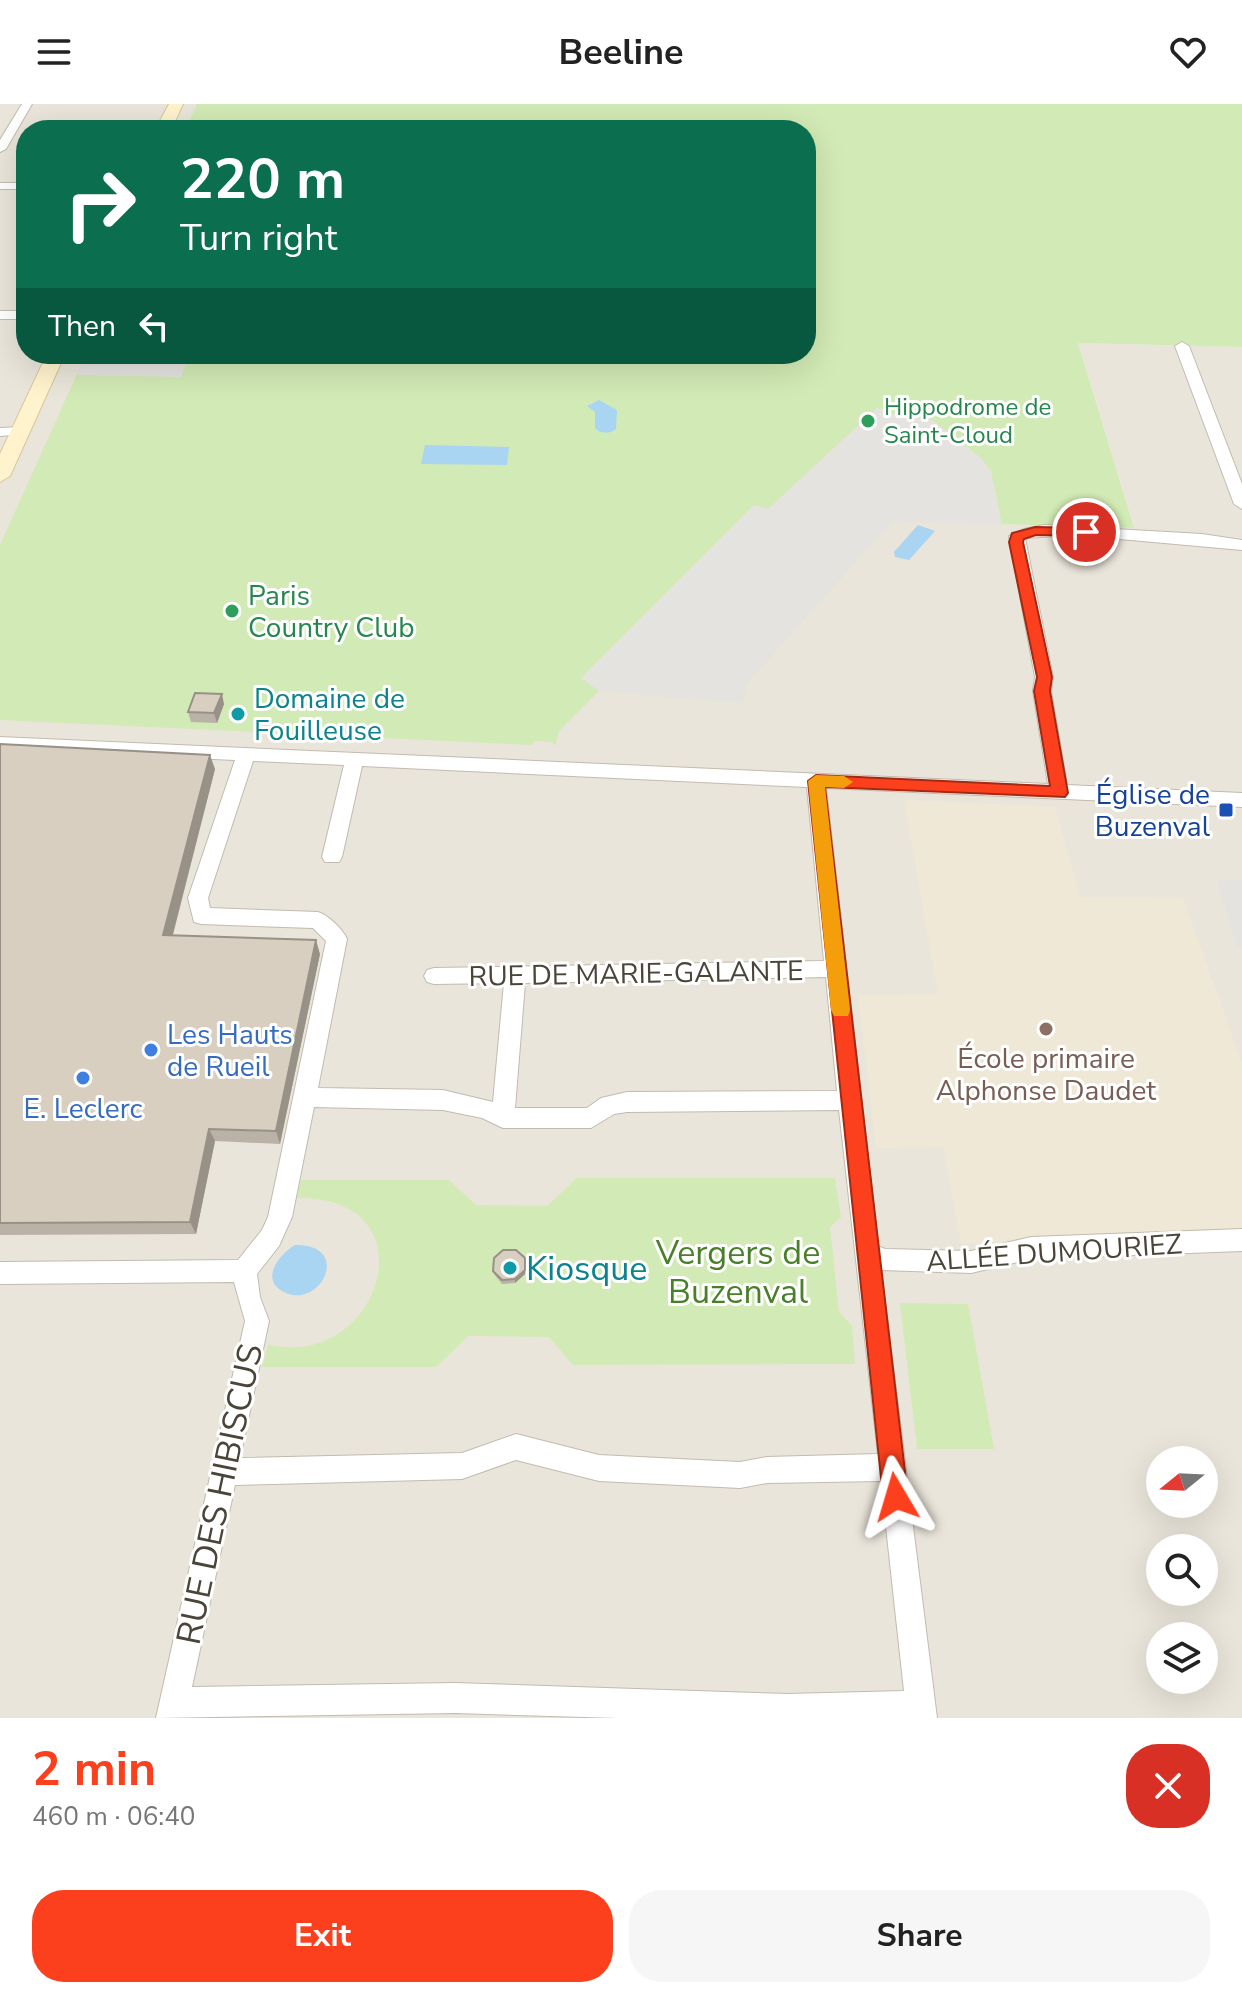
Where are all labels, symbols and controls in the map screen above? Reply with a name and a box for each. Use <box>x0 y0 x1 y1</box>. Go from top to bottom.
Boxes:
text: Beeline <box>558 28 684 77</box>
icon: menu <box>32 30 76 74</box>
icon: heart <box>1166 30 1210 74</box>
text: 220 m <box>180 141 345 218</box>
icon: right <box>48 152 152 256</box>
text: Turn right <box>180 214 337 263</box>
icon: left <box>132 304 176 348</box>
text: Then <box>48 306 116 347</box>
place label: Hippodrome de Saint-Cloud <box>884 391 1051 451</box>
marker: Hippodrome de Saint-Cloud <box>859 412 877 430</box>
pin <box>1052 498 1120 566</box>
icon: arrive <box>1064 510 1108 554</box>
place label: Paris Country Club <box>248 577 414 647</box>
marker: Paris Country Club <box>223 602 241 620</box>
place label: Domaine de Fouilleuse <box>254 680 405 750</box>
marker: Domaine de Fouilleuse <box>229 705 247 723</box>
place label: Église de Buzenval <box>1095 776 1211 846</box>
marker: Église de Buzenval <box>1217 801 1235 819</box>
street label: RUE DE MARIE-GALANTE <box>468 952 804 996</box>
place label: Les Hauts de Rueil <box>167 1016 293 1086</box>
marker: École primaire Alphonse Daudet <box>1037 1020 1055 1038</box>
place label: École primaire Alphonse Daudet <box>936 1040 1156 1110</box>
marker: Les Hauts de Rueil <box>142 1041 160 1059</box>
marker: E. Leclerc <box>74 1069 92 1087</box>
place label: E. Leclerc <box>24 1090 143 1128</box>
street label: ALLÉE DUMOURIEZ <box>925 1225 1183 1281</box>
park label: Vergers de Buzenval <box>655 1230 820 1315</box>
place label: Kiosque <box>526 1246 647 1292</box>
marker: Kiosque <box>501 1259 519 1277</box>
street label: RUE DES HIBISCUS <box>166 1340 274 1649</box>
north arrow <box>1146 1446 1218 1518</box>
map controls <box>1146 1446 1218 1694</box>
position arrow <box>854 1455 938 1539</box>
button: search <box>1146 1534 1218 1606</box>
button: layers <box>1146 1622 1218 1694</box>
text: 2 min <box>32 1736 156 1802</box>
button: close <box>1126 1744 1210 1828</box>
text: 460 m · 06:40 <box>32 1799 195 1834</box>
button: Exit <box>32 1890 613 1982</box>
button: Share <box>629 1890 1210 1982</box>

